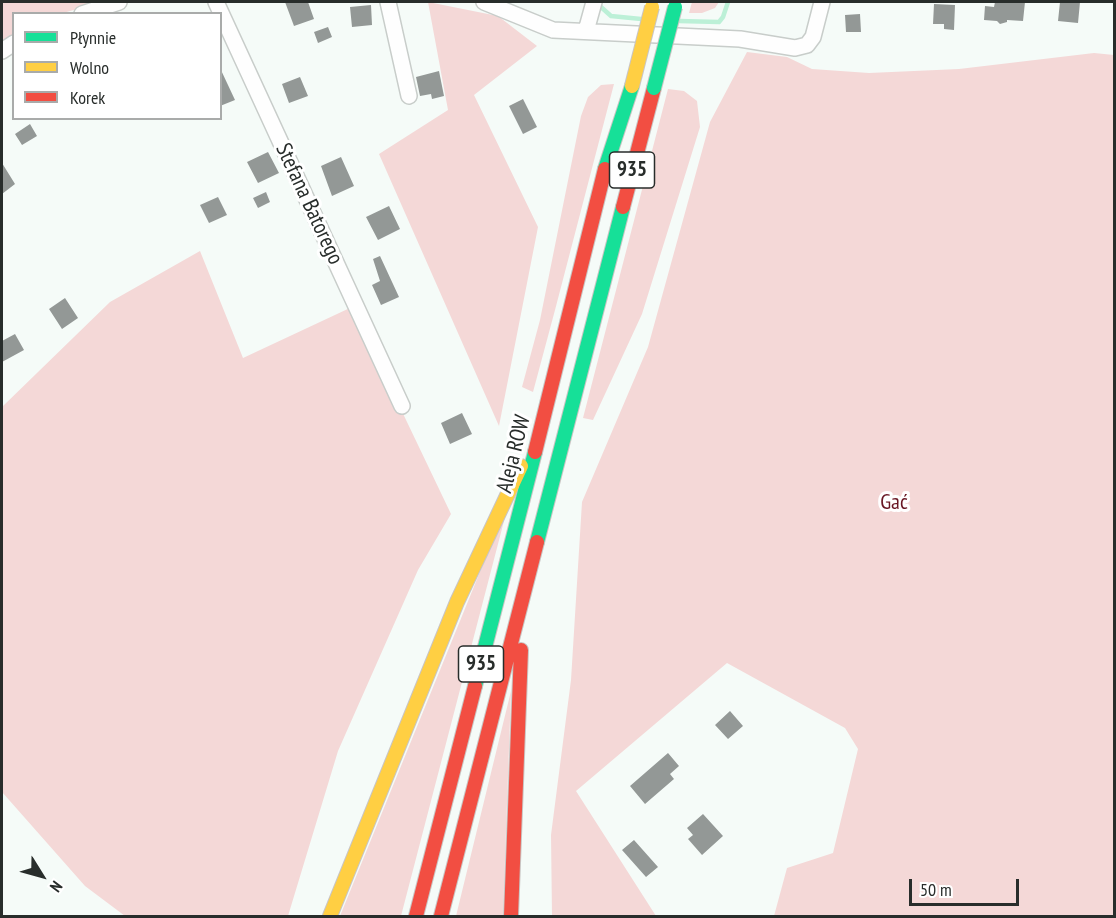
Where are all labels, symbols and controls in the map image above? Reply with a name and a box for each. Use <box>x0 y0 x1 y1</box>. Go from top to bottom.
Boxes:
legend <box>12 12 222 120</box>
text: Płynnie <box>70 26 116 49</box>
text: Wolno <box>70 56 109 79</box>
text: Korek <box>70 86 105 109</box>
street label: Stefana Batorego <box>269 139 349 269</box>
road number: 935 <box>610 152 654 188</box>
street label: Aleja ROW <box>492 412 536 496</box>
park label: Gać <box>880 490 908 516</box>
road number: 935 <box>458 646 504 682</box>
north arrow <box>12 846 72 906</box>
scale bar <box>912 867 1022 905</box>
text: N <box>46 877 67 896</box>
text: 50 m <box>920 878 952 901</box>

